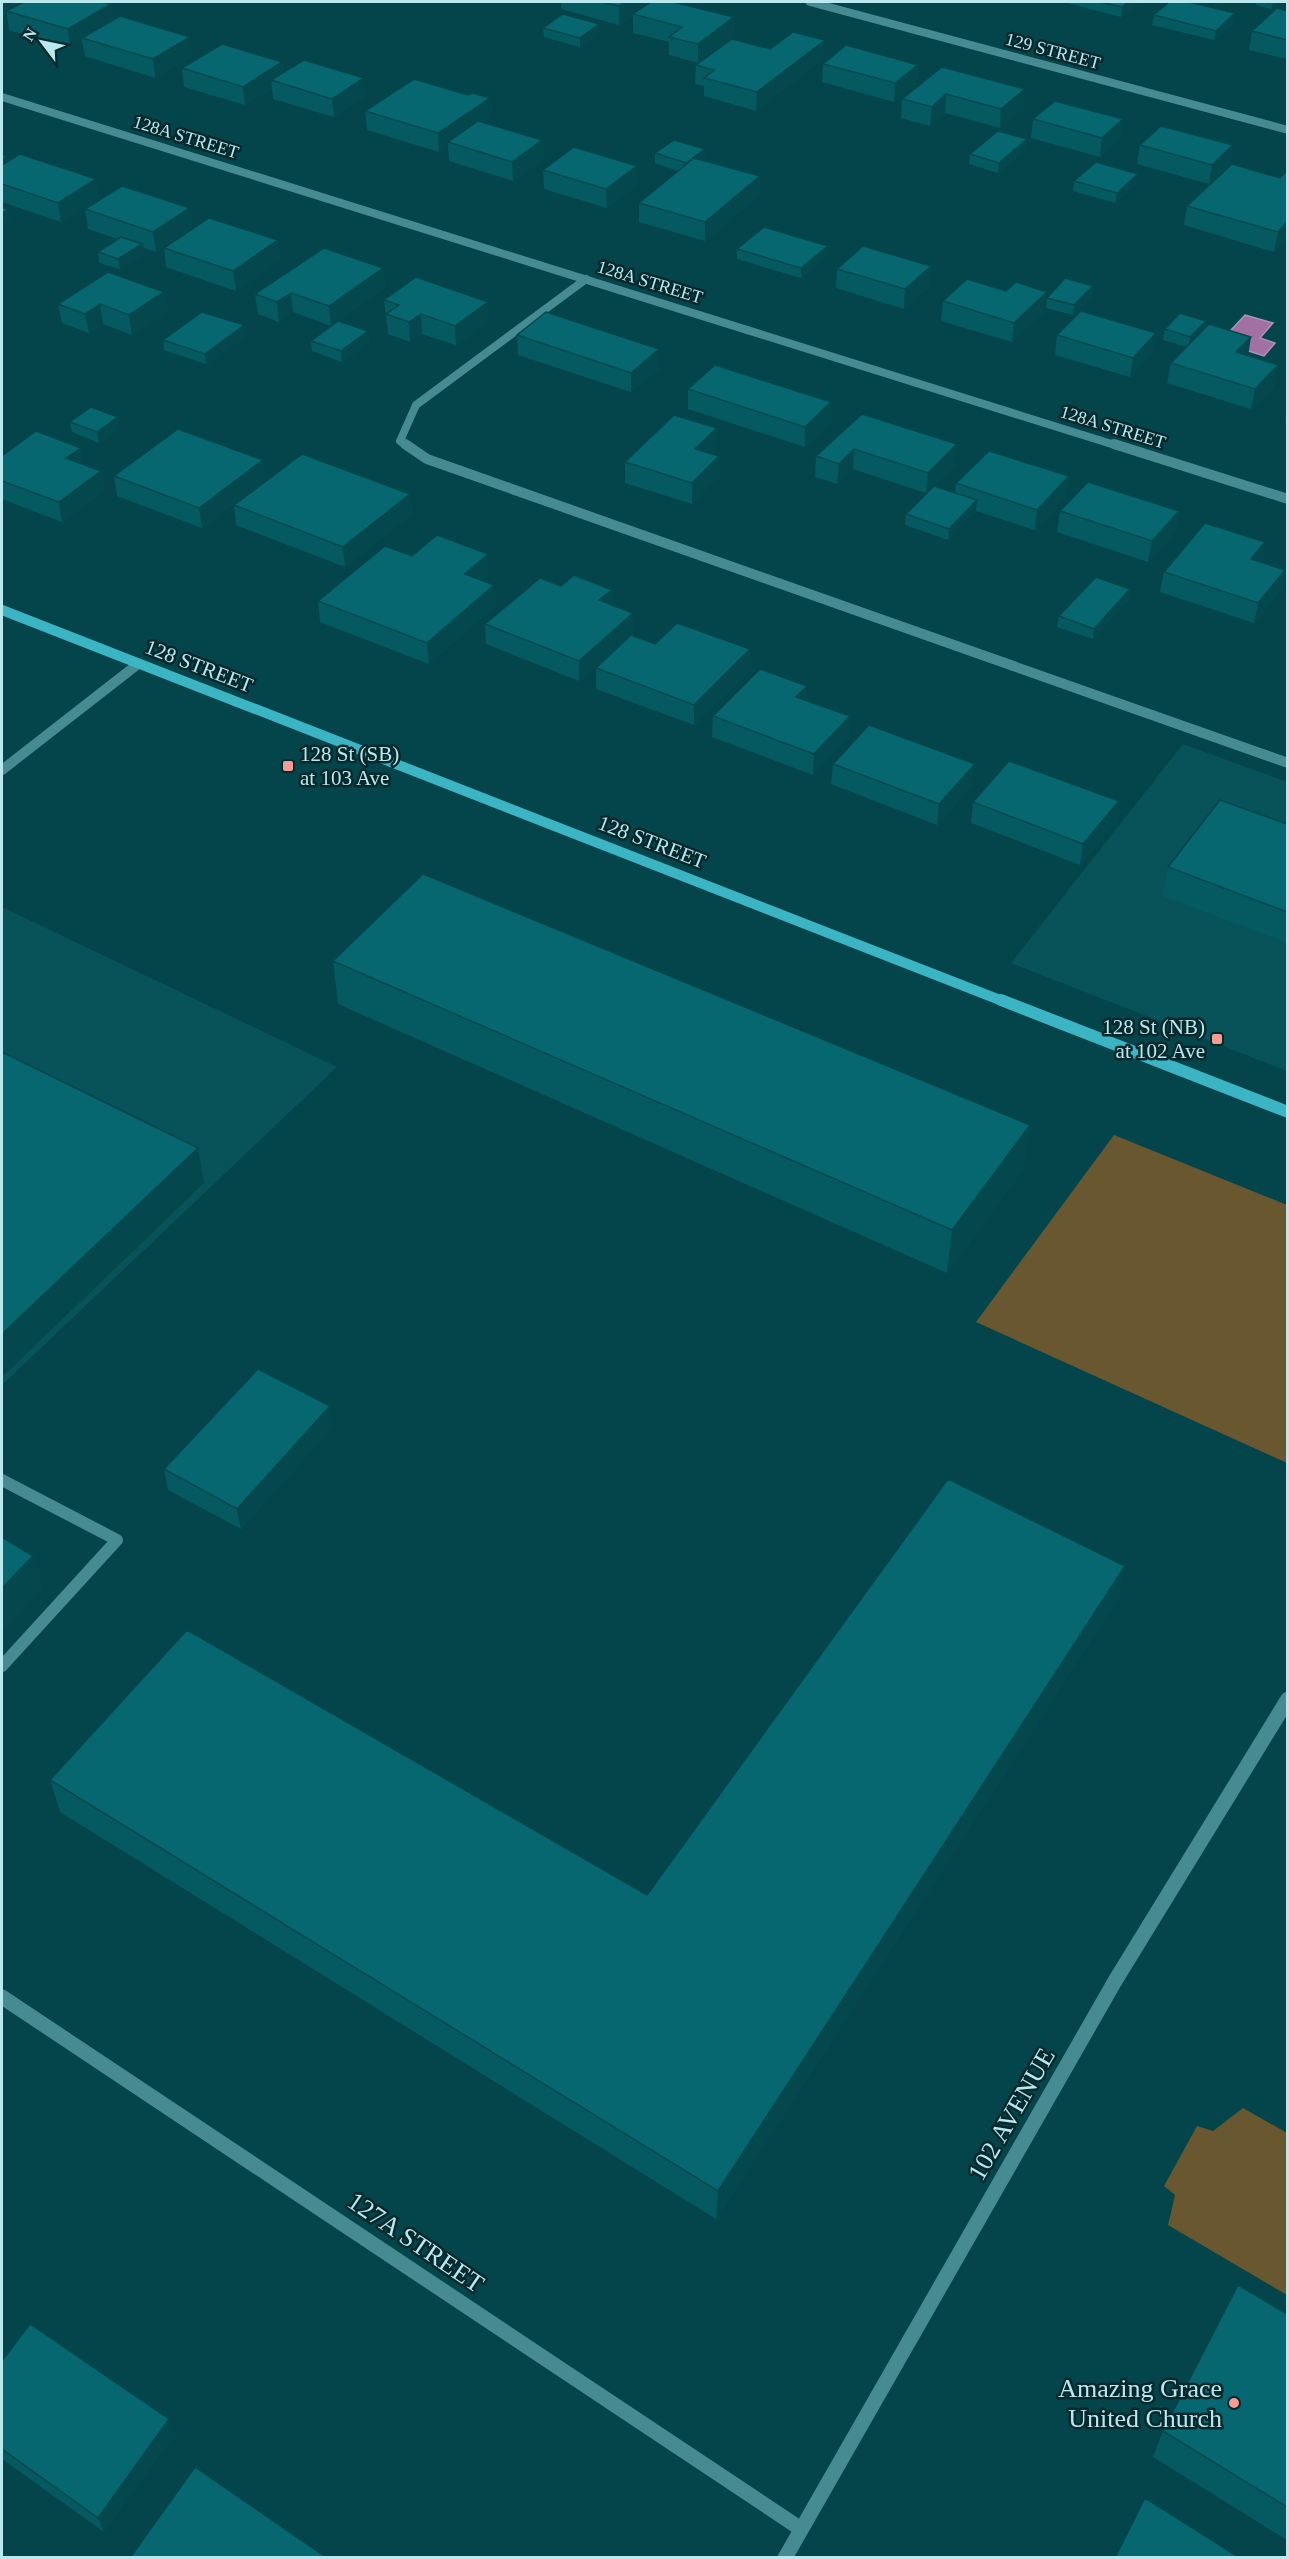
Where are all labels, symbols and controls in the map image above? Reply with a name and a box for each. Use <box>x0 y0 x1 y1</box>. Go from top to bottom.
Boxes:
north arrow <box>12 12 72 72</box>
text: N <box>19 25 40 44</box>
street label: 129 STREET <box>1003 29 1103 73</box>
street label: 128A STREET <box>131 111 241 163</box>
street label: 128A STREET <box>595 256 705 308</box>
street label: 128A STREET <box>1058 401 1168 453</box>
street label: 128 STREET <box>142 634 257 698</box>
place label: 128 St (SB) at 103 Ave <box>300 742 399 790</box>
marker: 128 St (SB) at 103 Ave <box>281 759 295 773</box>
street label: 128 STREET <box>595 810 710 874</box>
place label: 128 St (NB) at 102 Ave <box>1102 1015 1205 1063</box>
marker: 128 St (NB) at 102 Ave <box>1210 1032 1224 1046</box>
street label: 102 AVENUE <box>962 2043 1061 2185</box>
street label: 127A STREET <box>342 2186 489 2299</box>
place label: Amazing Grace United Church <box>1058 2374 1222 2433</box>
marker: Amazing Grace United Church <box>1227 2396 1241 2410</box>

